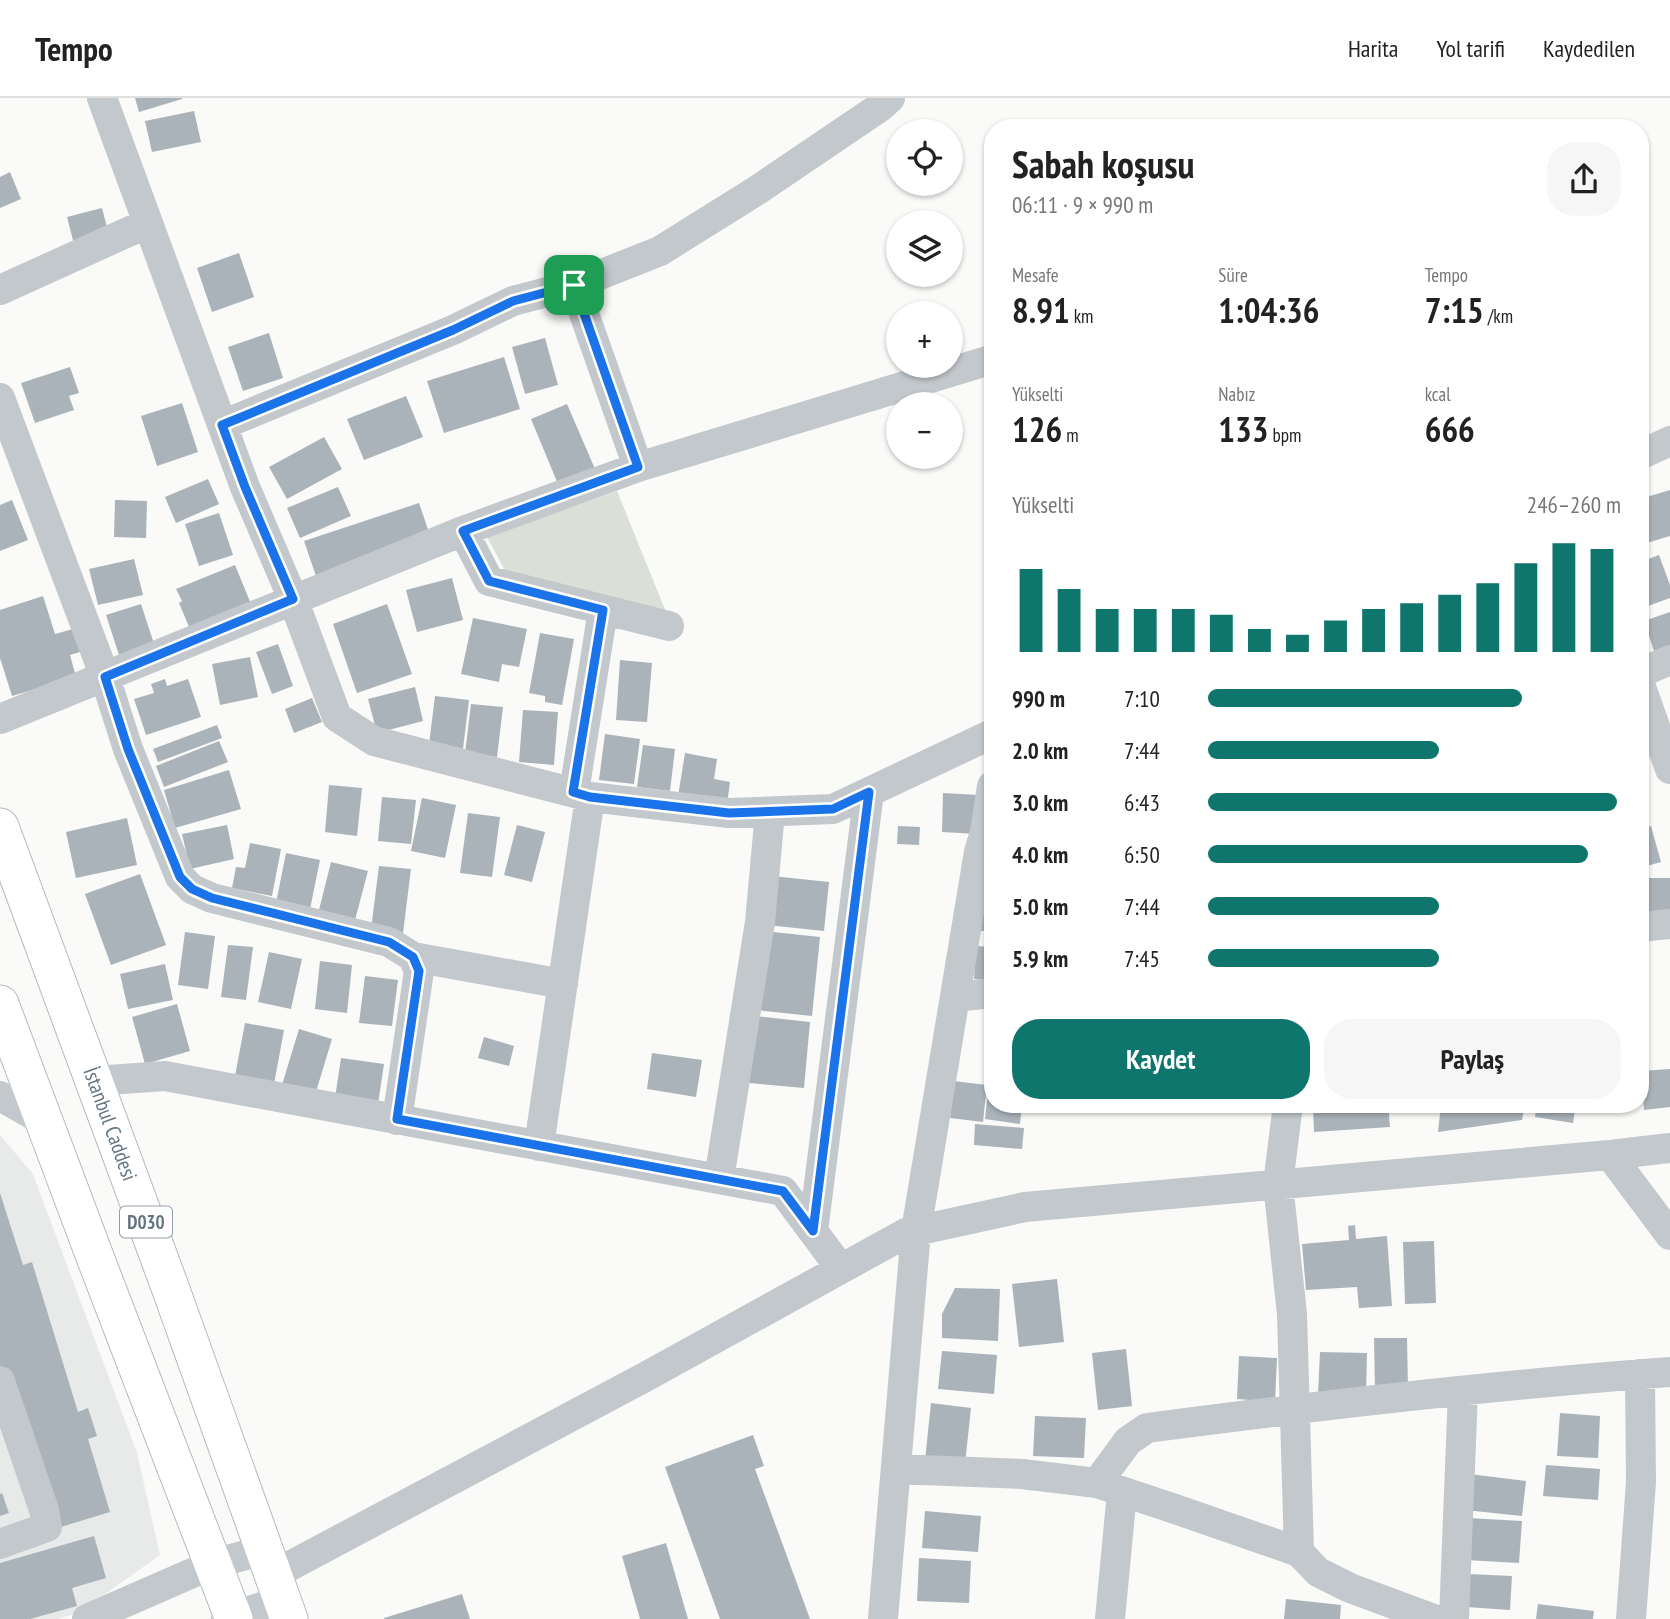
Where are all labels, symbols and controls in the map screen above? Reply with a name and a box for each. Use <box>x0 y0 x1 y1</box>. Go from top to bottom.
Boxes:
text: Tempo <box>35 27 113 70</box>
text: Harita <box>1348 33 1398 64</box>
text: Yol tarifi <box>1436 33 1505 64</box>
text: Kaydedilen <box>1543 33 1635 64</box>
map controls <box>886 119 963 469</box>
button: locate <box>886 119 963 196</box>
text: Sabah koşusu <box>1012 139 1194 188</box>
button: share <box>1547 142 1621 216</box>
text: 06:11 · 9 × 990 m <box>1012 190 1153 219</box>
button: layers <box>886 210 963 287</box>
pin <box>544 255 604 315</box>
text: Mesafe <box>1012 263 1059 287</box>
text: Süre <box>1218 263 1248 287</box>
text: Tempo <box>1425 263 1468 287</box>
icon: arrive <box>555 266 593 304</box>
text: 8.91 <box>1012 287 1070 333</box>
text: 1:04:36 <box>1218 287 1320 333</box>
text: 7:15 <box>1425 287 1484 333</box>
button: + <box>886 301 963 378</box>
text: km <box>1070 304 1093 328</box>
text: /km <box>1484 304 1513 328</box>
text: Yükselti <box>1012 382 1063 406</box>
text: Nabız <box>1218 382 1255 406</box>
text: kcal <box>1425 382 1451 406</box>
button: − <box>886 392 963 469</box>
text: 126 <box>1012 406 1062 452</box>
text: 133 <box>1218 406 1269 452</box>
text: 666 <box>1425 406 1475 452</box>
text: m <box>1062 423 1079 447</box>
text: bpm <box>1269 423 1301 447</box>
text: Yükselti <box>1012 490 1074 519</box>
text: 246–260 m <box>1527 490 1621 519</box>
text: 990 m <box>1012 684 1065 713</box>
text: 7:10 <box>1124 684 1160 713</box>
text: 2.0 km <box>1012 736 1068 765</box>
text: 7:44 <box>1124 736 1160 765</box>
text: 3.0 km <box>1012 788 1068 817</box>
text: 6:43 <box>1124 788 1160 817</box>
text: 4.0 km <box>1012 840 1068 869</box>
text: 6:50 <box>1124 840 1160 869</box>
text: 5.0 km <box>1012 892 1068 921</box>
text: 7:44 <box>1124 892 1160 921</box>
text: 5.9 km <box>1012 944 1068 973</box>
text: 7:45 <box>1124 944 1160 973</box>
button: Kaydet <box>1012 1019 1310 1099</box>
button: Paylaş <box>1324 1019 1621 1099</box>
street label: İstanbul Caddesi <box>77 1063 144 1184</box>
road number: D030 <box>120 1206 172 1238</box>

